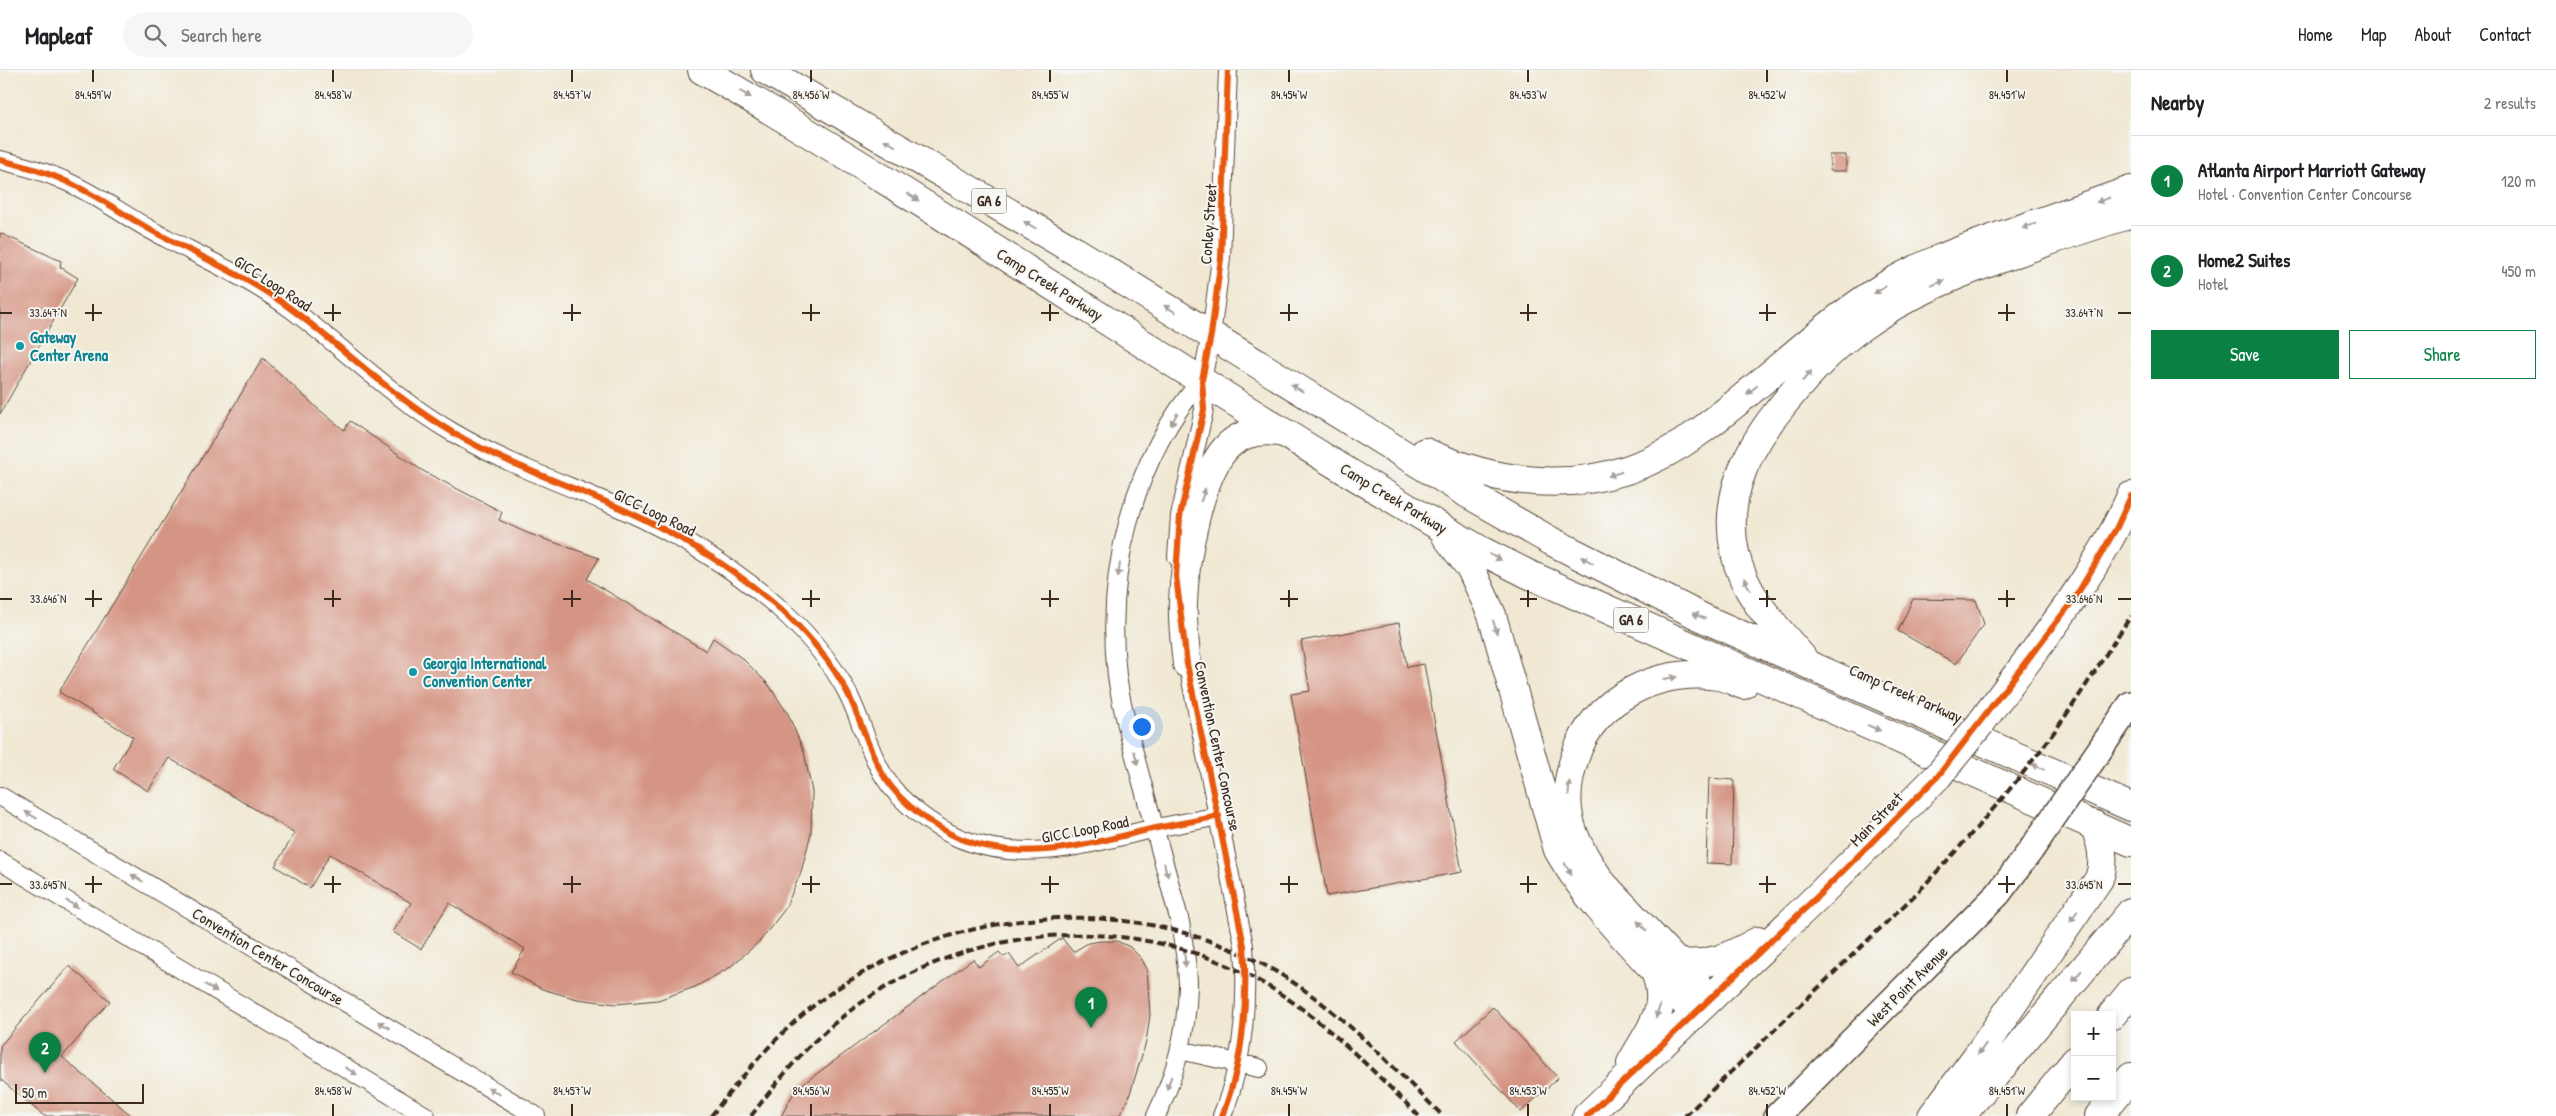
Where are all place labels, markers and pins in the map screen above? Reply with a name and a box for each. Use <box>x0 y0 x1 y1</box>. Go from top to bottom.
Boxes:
place label: Gateway Center Arena <box>30 326 109 366</box>
marker: Gateway Center Arena <box>14 340 26 352</box>
place label: Georgia International Convention Center <box>423 652 547 692</box>
marker: Georgia International Convention Center <box>407 666 419 678</box>
pin: 1 <box>1075 987 1107 1028</box>
pin: 2 <box>29 1032 61 1073</box>

